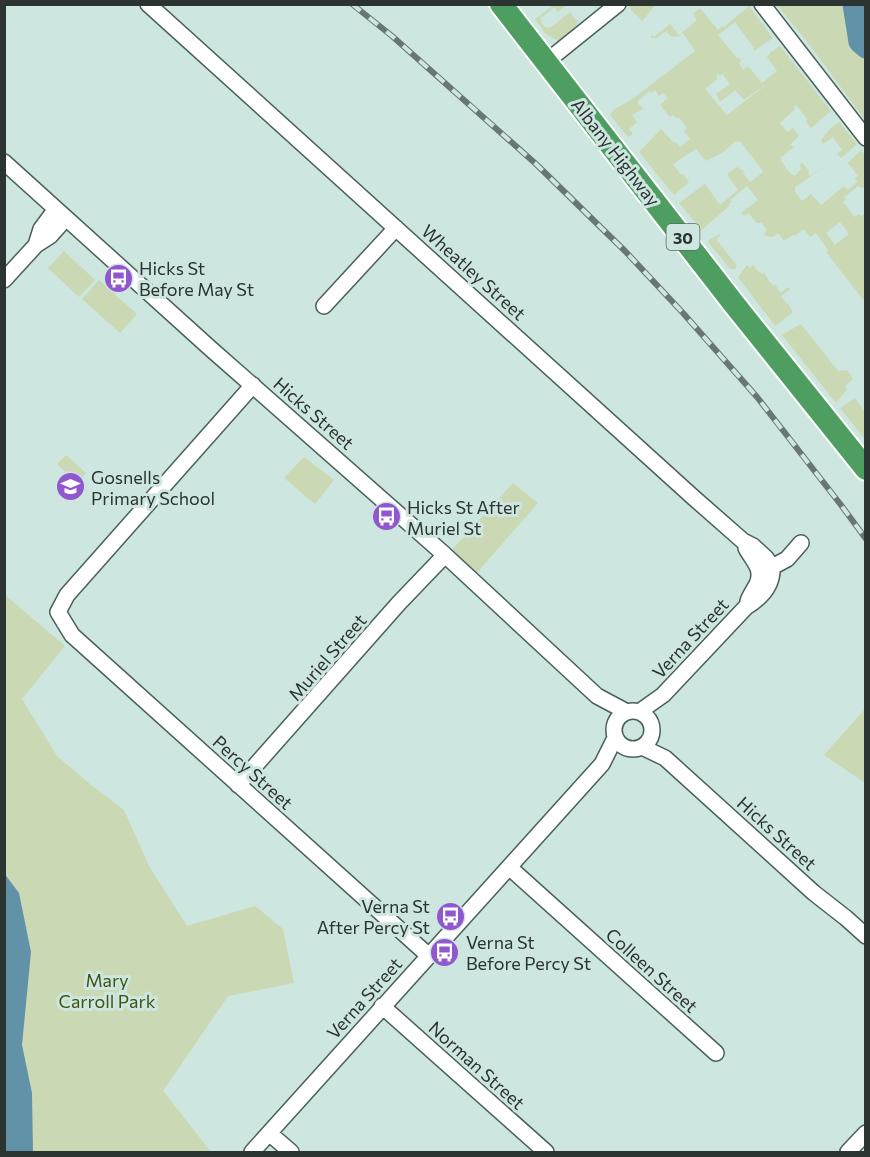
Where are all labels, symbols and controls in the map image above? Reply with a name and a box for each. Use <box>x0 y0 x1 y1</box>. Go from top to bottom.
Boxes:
street label: Albany Highway <box>567 94 665 210</box>
street label: Wheatley Street <box>417 220 531 324</box>
road number: 30 <box>666 224 700 250</box>
place label: Hicks St Before May St <box>139 257 254 300</box>
bus stop icon: Hicks St Before May St <box>102 262 134 294</box>
street label: Hicks Street <box>269 372 359 454</box>
place label: Gosnells Primary School <box>91 466 215 509</box>
school or university icon: Gosnells Primary School <box>54 471 86 503</box>
place label: Hicks St After Muriel St <box>407 496 520 539</box>
bus stop icon: Hicks St After Muriel St <box>370 501 402 533</box>
street label: Verna Street <box>647 593 733 683</box>
street label: Muriel Street <box>283 609 371 705</box>
street label: Percy Street <box>209 730 297 814</box>
street label: Hicks Street <box>733 792 821 874</box>
place label: Verna St After Percy St <box>317 895 430 938</box>
bus stop icon: Verna St After Percy St <box>435 900 467 932</box>
street label: Colleen Street <box>602 923 702 1017</box>
place label: Verna St Before Percy St <box>466 931 591 974</box>
bus stop icon: Verna St Before Percy St <box>429 936 461 968</box>
street label: Verna Street <box>322 953 406 1043</box>
park label: Mary Carroll Park <box>59 969 156 1012</box>
street label: Norman Street <box>425 1016 529 1114</box>

